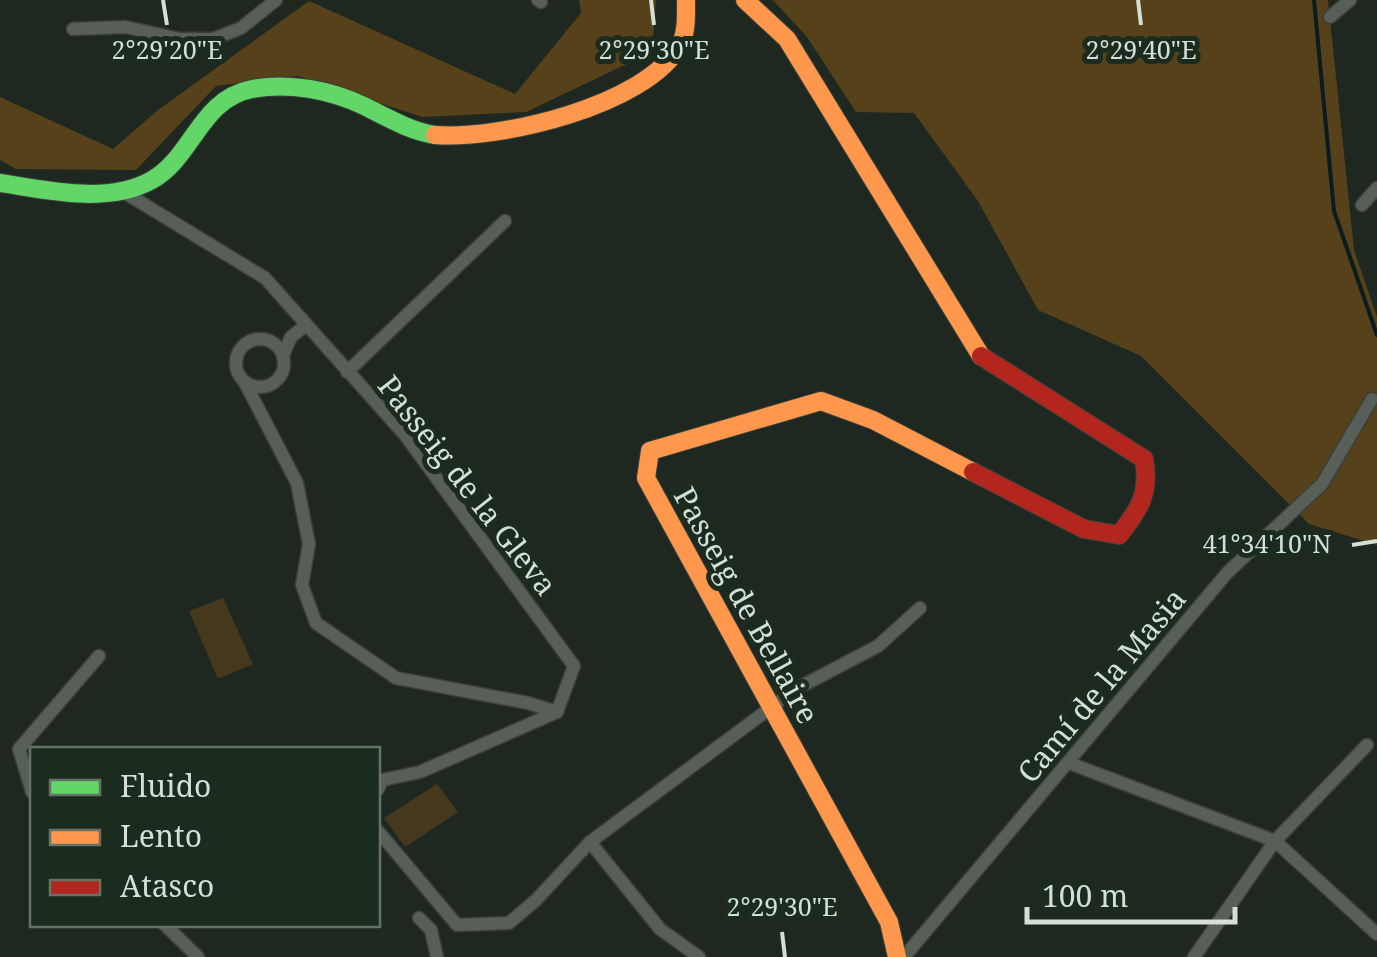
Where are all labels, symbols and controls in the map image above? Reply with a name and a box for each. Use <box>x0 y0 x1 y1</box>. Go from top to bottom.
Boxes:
text: 2°29'20"E <box>111 32 223 66</box>
text: 2°29'30"E <box>598 32 710 66</box>
text: 2°29'40"E <box>1085 32 1197 66</box>
street label: Passeig de la Gleva <box>369 366 567 604</box>
street label: Passeig de Bellaire <box>665 479 829 731</box>
text: 41°34'10"N <box>1203 526 1331 560</box>
street label: Camí de la Masia <box>1007 579 1195 791</box>
legend <box>30 747 380 927</box>
text: Fluido <box>120 765 211 806</box>
text: Lento <box>120 815 202 856</box>
scale bar <box>1027 862 1234 924</box>
text: Atasco <box>120 865 214 906</box>
text: 100 m <box>1042 875 1128 916</box>
text: 2°29'30"E <box>726 889 838 923</box>

